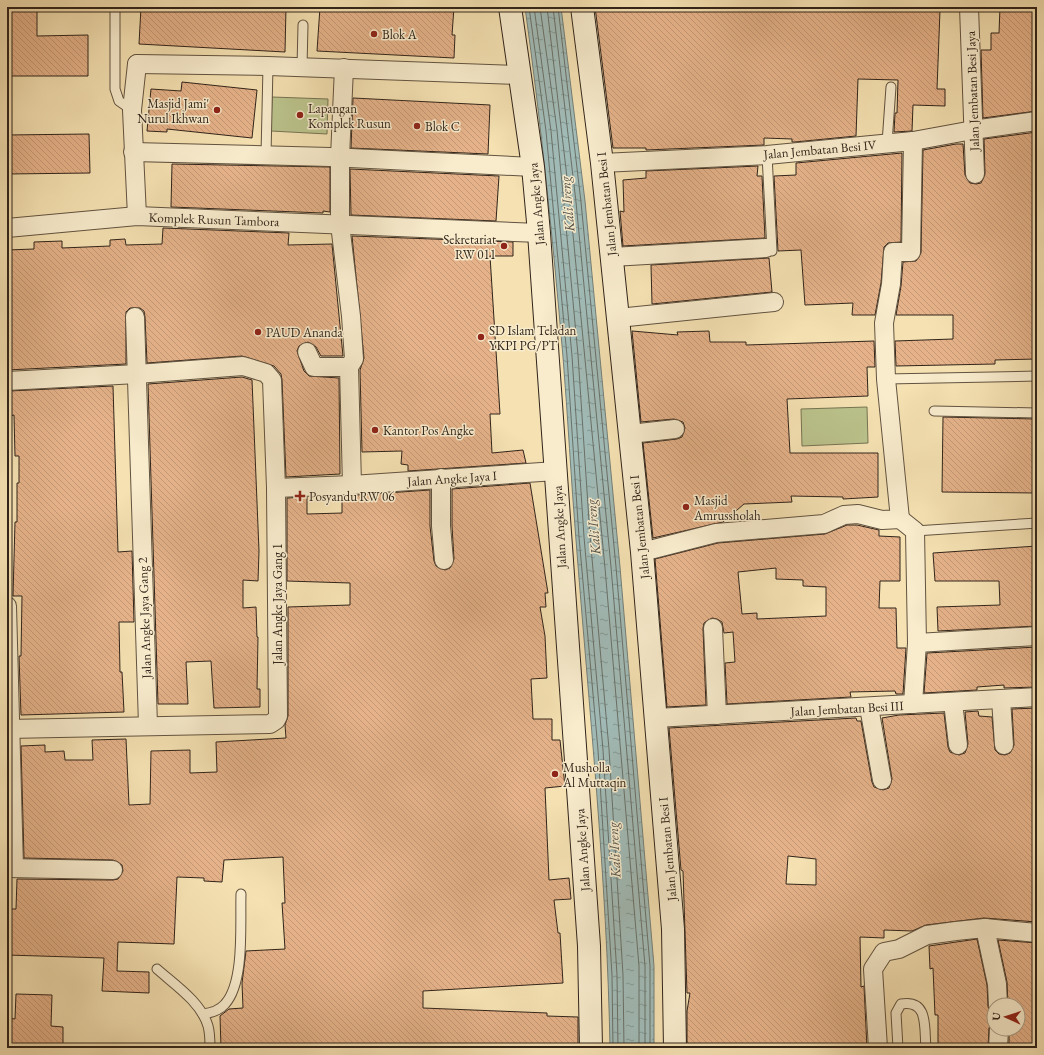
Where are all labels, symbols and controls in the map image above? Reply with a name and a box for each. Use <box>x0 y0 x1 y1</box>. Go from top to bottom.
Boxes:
place label: Blok A <box>382 26 418 43</box>
marker: Blok A <box>369 29 379 39</box>
street label: Jalan Jembatan Besi Jaya <box>962 30 983 152</box>
place label: Masjid Jami' Nurul Ikhwan <box>137 95 209 127</box>
place label: Lapangan Komplek Rusun <box>308 100 391 132</box>
marker: Masjid Jami' Nurul Ikhwan <box>212 105 222 115</box>
marker: Lapangan Komplek Rusun <box>295 110 305 120</box>
place label: Blok C <box>425 118 460 135</box>
marker: Blok C <box>412 121 422 131</box>
street label: Jalan Jembatan Besi IV <box>762 136 877 163</box>
street label: Jalan Jembatan Besi I <box>593 151 621 258</box>
street label: Jalan Angke Jaya <box>524 161 549 247</box>
water label: Kali Ireng <box>556 174 578 233</box>
street label: Komplek Rusun Tambora <box>148 209 280 230</box>
place label: Sekretariat RW 011 <box>443 231 496 263</box>
marker: Sekretariat RW 011 <box>499 241 509 251</box>
place label: SD Islam Teladan YKPI PG/PT <box>489 322 577 354</box>
place label: PAUD Ananda <box>266 324 343 341</box>
marker: PAUD Ananda <box>253 327 263 337</box>
marker: SD Islam Teladan YKPI PG/PT <box>476 332 486 342</box>
place label: Kantor Pos Angke <box>383 422 474 439</box>
marker: Kantor Pos Angke <box>370 425 380 435</box>
street label: Jalan Angke Jaya I <box>406 467 498 490</box>
street label: Jalan Jembatan Besi I <box>626 474 654 581</box>
street label: Jalan Angke Jaya <box>549 484 570 570</box>
place label: Posyandu RW 06 <box>309 488 394 505</box>
marker: Posyandu RW 06 <box>294 490 306 502</box>
place label: Masjid Amrussholah <box>693 492 761 524</box>
water label: Kali Ireng <box>582 497 604 556</box>
marker: Masjid Amrussholah <box>681 502 691 512</box>
street label: Jalan Angke Jaya Gang 1 <box>269 543 286 666</box>
street label: Jalan Angke Jaya Gang 2 <box>134 556 155 680</box>
street label: Jalan Jembatan Besi III <box>789 697 905 720</box>
place label: Musholla Al Muttaqin <box>562 759 627 791</box>
marker: Musholla Al Muttaqin <box>550 769 560 779</box>
street label: Jalan Jembatan Besi I <box>654 796 681 903</box>
street label: Jalan Angke Jaya <box>571 807 594 893</box>
water label: Kali Ireng <box>603 821 624 879</box>
north arrow <box>986 997 1026 1037</box>
text: U <box>989 1011 1003 1021</box>

